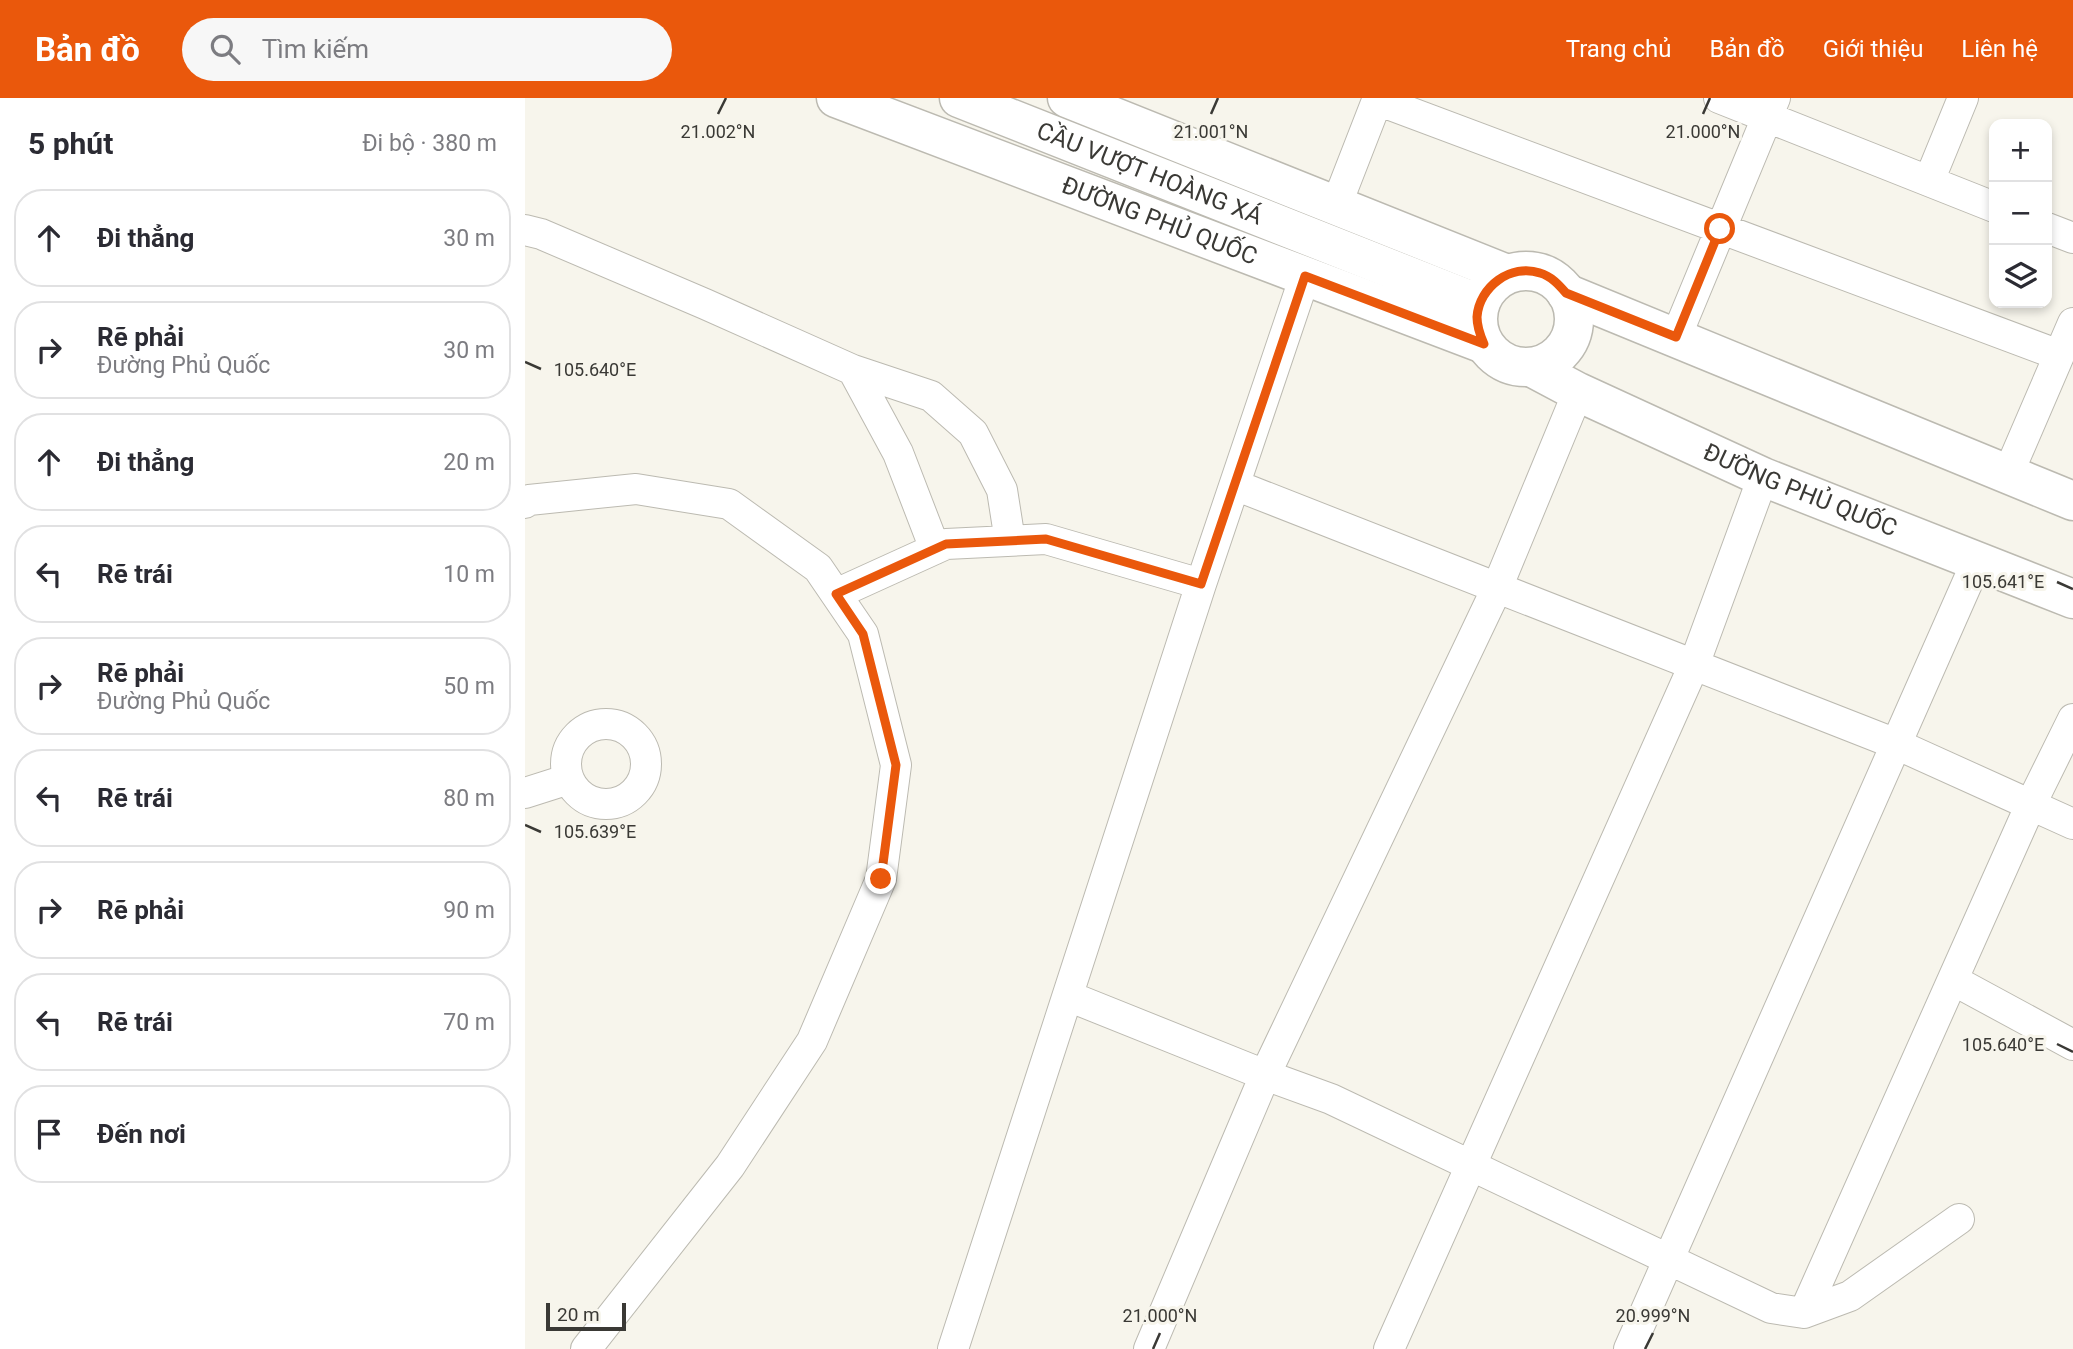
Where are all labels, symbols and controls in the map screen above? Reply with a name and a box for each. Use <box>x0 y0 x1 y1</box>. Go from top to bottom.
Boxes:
search box <box>182 18 672 81</box>
text: Bản đồ <box>35 30 140 69</box>
icon: search <box>206 30 244 68</box>
text: Tìm kiếm <box>262 34 369 64</box>
text: Trang chủ <box>1566 35 1672 63</box>
text: Bản đồ <box>1710 35 1785 63</box>
text: Giới thiệu <box>1823 35 1923 63</box>
text: Liên hệ <box>1961 35 2038 63</box>
street label: CẦU VƯỢT HOÀNG XÁ <box>1033 116 1267 231</box>
map controls <box>1989 119 2052 308</box>
button: + <box>1989 119 2052 182</box>
text: 21.002°N <box>681 121 755 142</box>
text: 21.001°N <box>1174 121 1248 142</box>
text: 21.000°N <box>1666 121 1740 142</box>
text: 5 phút <box>28 126 113 161</box>
text: Đi bộ · 380 m <box>362 130 497 157</box>
street label: ĐƯỜNG PHỦ QUỐC <box>1058 171 1261 271</box>
button: − <box>1989 182 2052 245</box>
route start <box>1704 213 1735 244</box>
icon: ahead <box>30 219 68 257</box>
text: Đi thẳng <box>97 223 194 253</box>
text: 30 m <box>443 225 495 252</box>
button: layers <box>1989 245 2052 308</box>
text: Rẽ phải <box>97 322 184 352</box>
icon: right <box>30 331 68 369</box>
text: 30 m <box>443 337 495 364</box>
text: Đường Phủ Quốc <box>97 352 270 379</box>
text: 105.640°E <box>554 359 636 380</box>
street label: ĐƯỜNG PHỦ QUỐC <box>1699 438 1901 542</box>
icon: ahead <box>30 443 68 481</box>
text: Đi thẳng <box>97 447 194 477</box>
text: 20 m <box>443 449 495 476</box>
icon: left <box>30 555 68 593</box>
text: Rẽ trái <box>97 559 173 589</box>
text: 10 m <box>443 561 495 588</box>
text: 105.641°E <box>1962 571 2044 592</box>
text: Rẽ phải <box>97 658 184 688</box>
icon: right <box>30 667 68 705</box>
text: 50 m <box>443 673 495 700</box>
text: Đường Phủ Quốc <box>97 688 270 715</box>
icon: left <box>30 779 68 817</box>
text: Rẽ trái <box>97 783 173 813</box>
text: 80 m <box>443 785 495 812</box>
text: 105.639°E <box>554 821 636 842</box>
route end <box>865 863 896 894</box>
icon: right <box>30 891 68 929</box>
text: Rẽ phải <box>97 895 184 925</box>
text: 90 m <box>443 897 495 924</box>
icon: left <box>30 1003 68 1041</box>
text: Rẽ trái <box>97 1007 173 1037</box>
text: 70 m <box>443 1009 495 1036</box>
text: 105.640°E <box>1962 1034 2044 1055</box>
icon: arrive <box>30 1115 68 1153</box>
text: Đến nơi <box>97 1119 186 1149</box>
scale bar <box>546 1300 627 1332</box>
text: 20 m <box>557 1303 600 1326</box>
text: 21.000°N <box>1123 1305 1197 1326</box>
text: 20.999°N <box>1616 1305 1690 1326</box>

